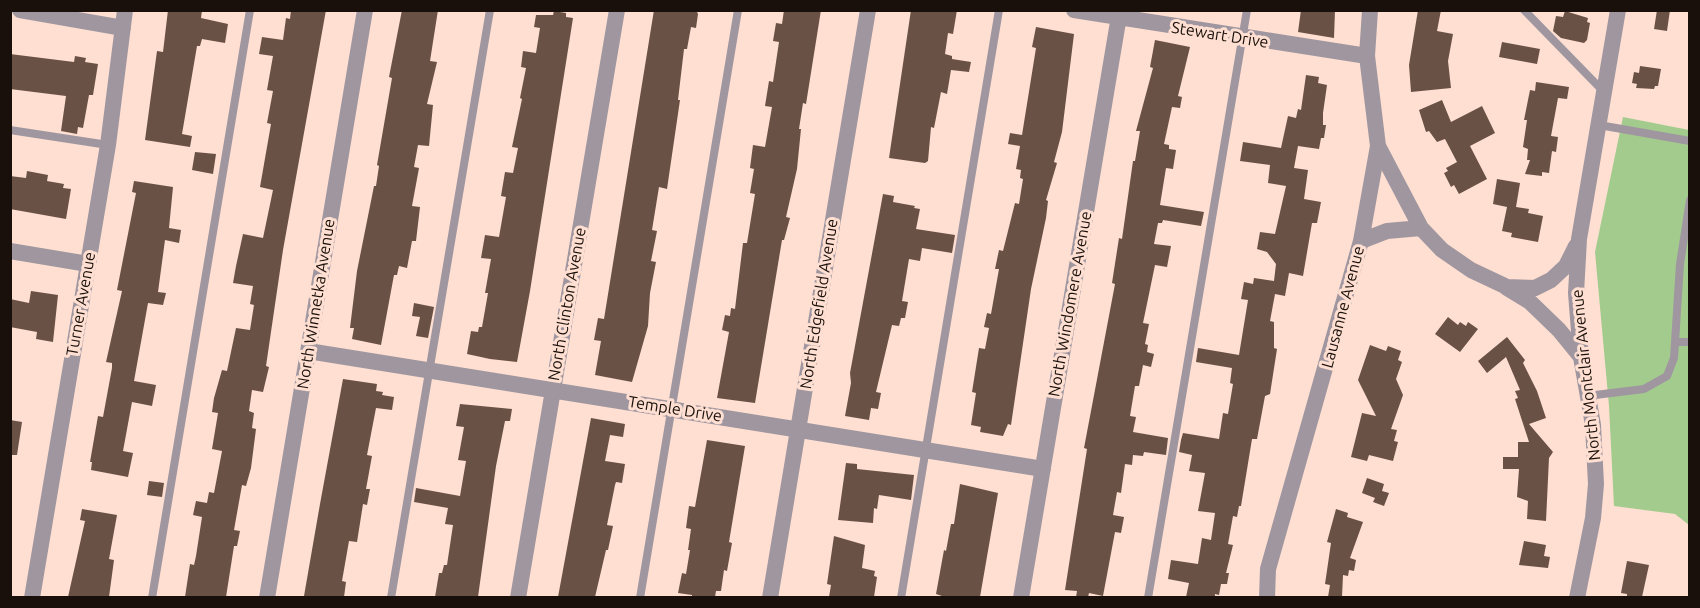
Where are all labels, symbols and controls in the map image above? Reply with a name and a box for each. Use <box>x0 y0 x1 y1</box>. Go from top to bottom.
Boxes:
street label: Stewart Drive <box>1170 18 1270 52</box>
street label: North Windomere Avenue <box>1044 210 1096 398</box>
street label: North Winnetka Avenue <box>293 217 339 391</box>
street label: North Edgefield Avenue <box>796 218 842 390</box>
street label: North Clinton Avenue <box>544 226 590 382</box>
street label: Lausanne Avenue <box>1318 244 1368 370</box>
street label: Turner Avenue <box>62 251 100 357</box>
street label: North Montclair Avenue <box>1567 288 1605 462</box>
street label: Temple Drive <box>627 392 723 426</box>

